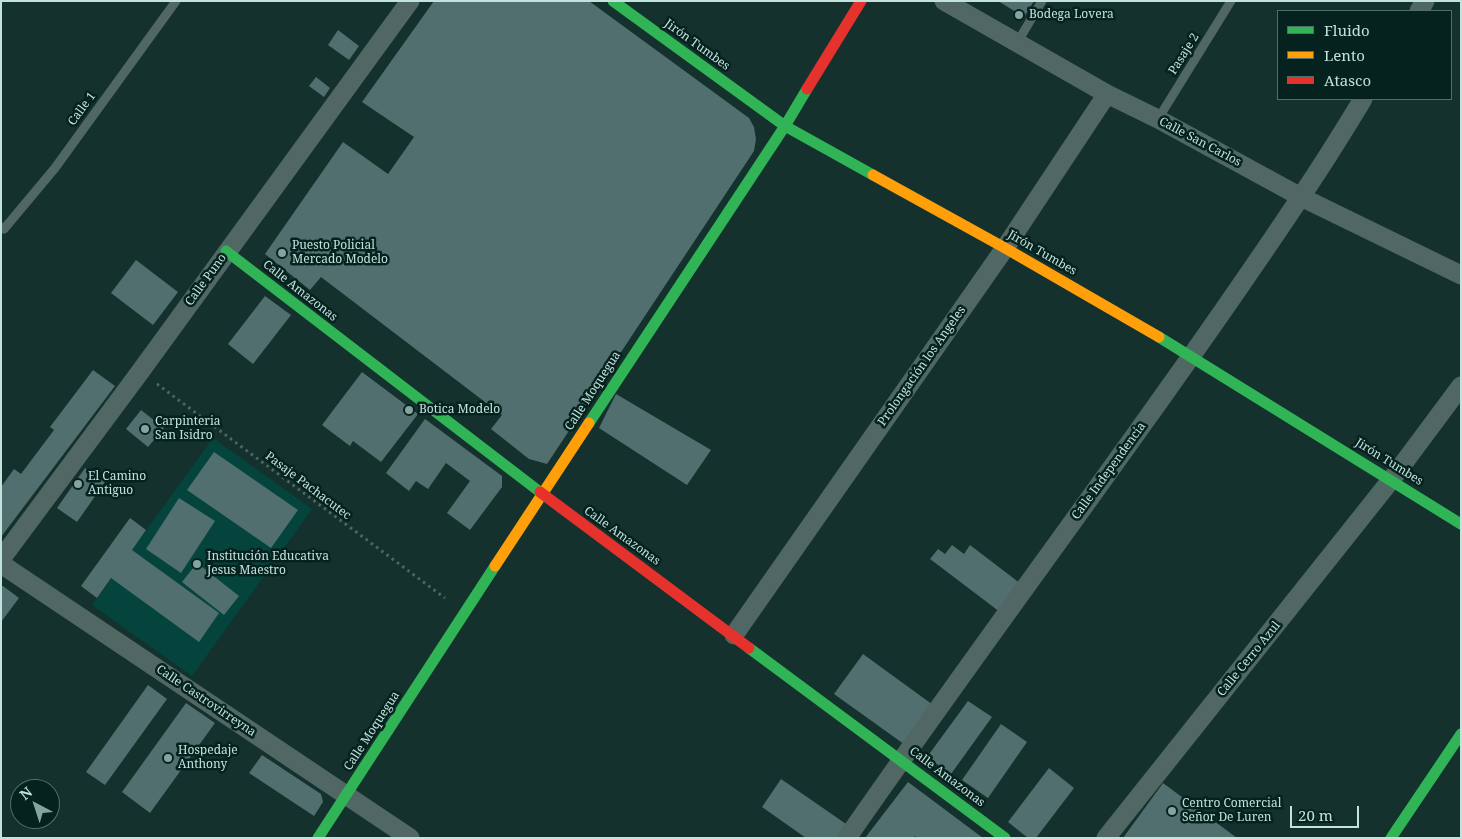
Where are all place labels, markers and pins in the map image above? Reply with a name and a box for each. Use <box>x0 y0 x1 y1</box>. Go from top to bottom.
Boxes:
place label: Bodega Lovera <box>1029 8 1114 22</box>
marker: Bodega Lovera <box>1013 9 1025 21</box>
place label: Puesto Policial Mercado Modelo <box>292 239 388 267</box>
marker: Puesto Policial Mercado Modelo <box>276 247 288 259</box>
place label: Botica Modelo <box>419 403 500 417</box>
marker: Botica Modelo <box>403 404 415 416</box>
place label: Carpinteria San Isidro <box>155 415 221 443</box>
marker: Carpinteria San Isidro <box>139 423 151 435</box>
place label: El Camino Antiguo <box>88 470 146 498</box>
marker: El Camino Antiguo <box>72 478 84 490</box>
place label: Institución Educativa Jesus Maestro <box>207 550 329 578</box>
marker: Institución Educativa Jesus Maestro <box>191 558 203 570</box>
place label: Hospedaje Anthony <box>178 744 238 772</box>
marker: Hospedaje Anthony <box>162 752 174 764</box>
place label: Centro Comercial Señor De Luren <box>1182 797 1281 825</box>
marker: Centro Comercial Señor De Luren <box>1166 805 1178 817</box>

